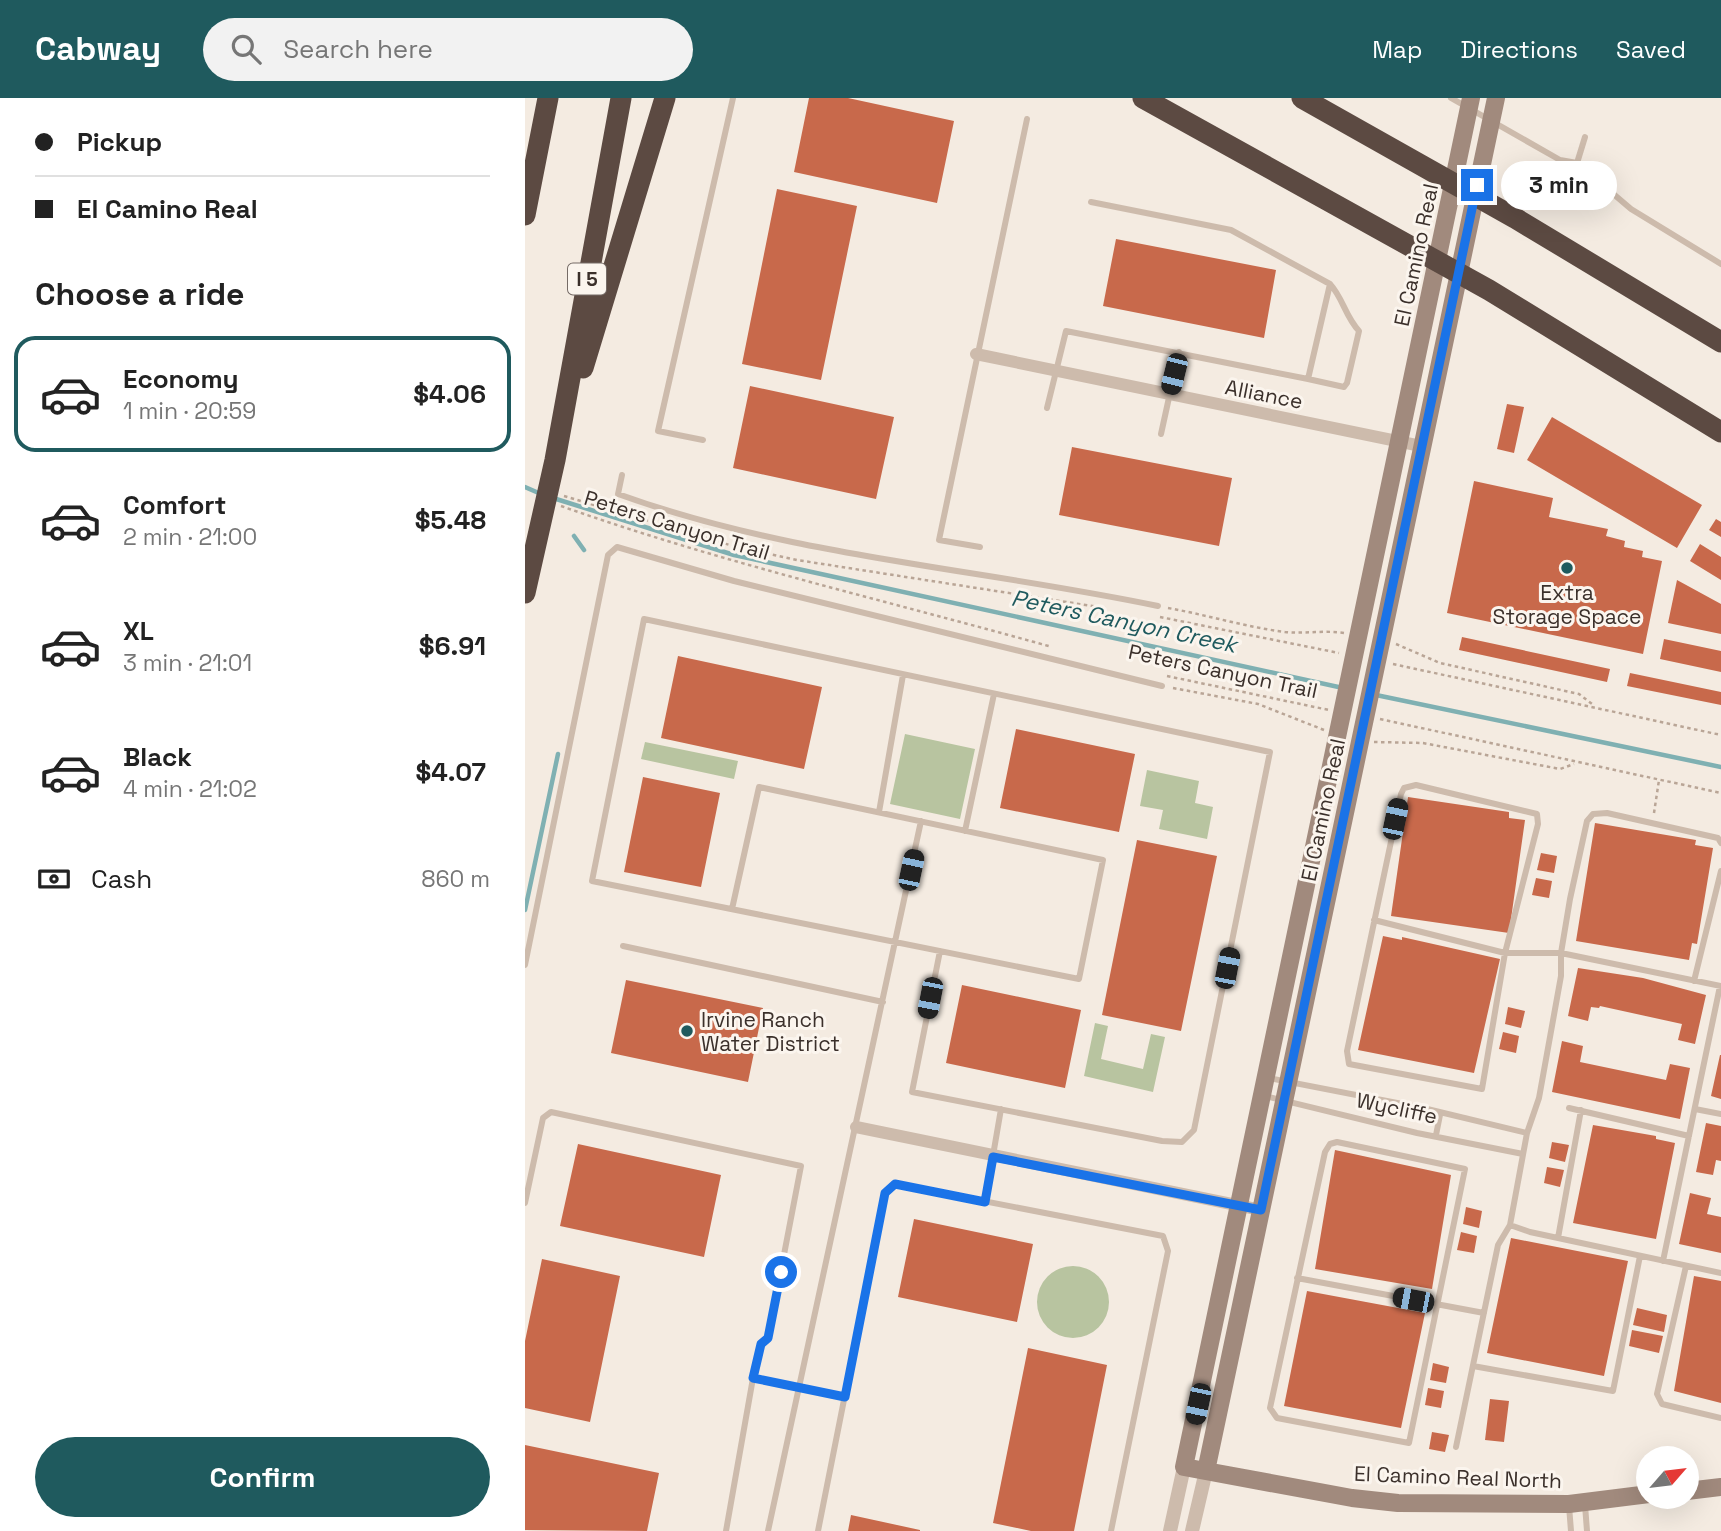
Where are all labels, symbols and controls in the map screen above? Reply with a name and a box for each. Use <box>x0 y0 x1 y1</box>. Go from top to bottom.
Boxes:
search box <box>203 18 693 81</box>
text: Cabway <box>35 28 161 70</box>
icon: search <box>227 30 265 68</box>
text: Search here <box>283 32 433 66</box>
text: Map <box>1372 34 1422 65</box>
text: Directions <box>1460 34 1578 65</box>
text: Saved <box>1616 34 1686 65</box>
text: Pickup <box>77 125 162 159</box>
callout: 3 min <box>1501 160 1617 210</box>
route end <box>1461 169 1493 201</box>
text: 3 min <box>1529 170 1589 200</box>
street label: El Camino Real <box>1388 181 1444 329</box>
text: El Camino Real <box>77 192 258 226</box>
road number: I 5 <box>568 264 606 294</box>
text: Choose a ride <box>35 274 245 314</box>
car <box>1159 351 1190 397</box>
text: Economy <box>123 362 239 396</box>
icon: car <box>39 363 102 426</box>
street label: Alliance <box>1223 373 1305 415</box>
text: $4.06 <box>413 377 486 411</box>
text: 1 min · 20:59 <box>123 396 256 426</box>
street label: Peters Canyon Trail <box>581 484 773 566</box>
text: Comfort <box>123 488 226 522</box>
icon: car <box>39 489 102 552</box>
text: $5.48 <box>415 503 486 537</box>
text: 2 min · 21:00 <box>123 522 257 552</box>
marker: Extra Storage Space <box>1559 560 1575 576</box>
place label: Extra Storage Space <box>1493 579 1641 630</box>
water label: Peters Canyon Creek <box>1009 582 1242 660</box>
text: XL <box>123 614 154 648</box>
icon: car <box>39 615 102 678</box>
text: $6.91 <box>419 629 486 663</box>
street label: Peters Canyon Trail <box>1126 638 1320 704</box>
text: 3 min · 21:01 <box>123 648 252 678</box>
street label: El Camino Real <box>1295 736 1351 884</box>
text: Black <box>123 740 192 774</box>
icon: car <box>39 741 102 804</box>
text: $4.07 <box>416 755 486 789</box>
text: 4 min · 21:02 <box>123 774 257 804</box>
car <box>1381 796 1410 842</box>
car <box>897 847 926 893</box>
icon: cash <box>35 860 73 898</box>
text: Cash <box>91 862 152 896</box>
text: 860 m <box>421 864 490 894</box>
car <box>1213 945 1242 991</box>
car <box>916 975 945 1021</box>
place label: Irvine Ranch Water District <box>701 1006 840 1057</box>
marker: Irvine Ranch Water District <box>679 1023 695 1039</box>
street label: Wycliffe <box>1354 1086 1440 1130</box>
route start <box>765 1256 797 1288</box>
car <box>1391 1286 1436 1314</box>
car <box>1184 1381 1213 1427</box>
button: Confirm <box>35 1437 490 1517</box>
north arrow <box>1636 1446 1699 1508</box>
map controls <box>1636 1446 1699 1509</box>
street label: El Camino Real North <box>1354 1460 1562 1494</box>

